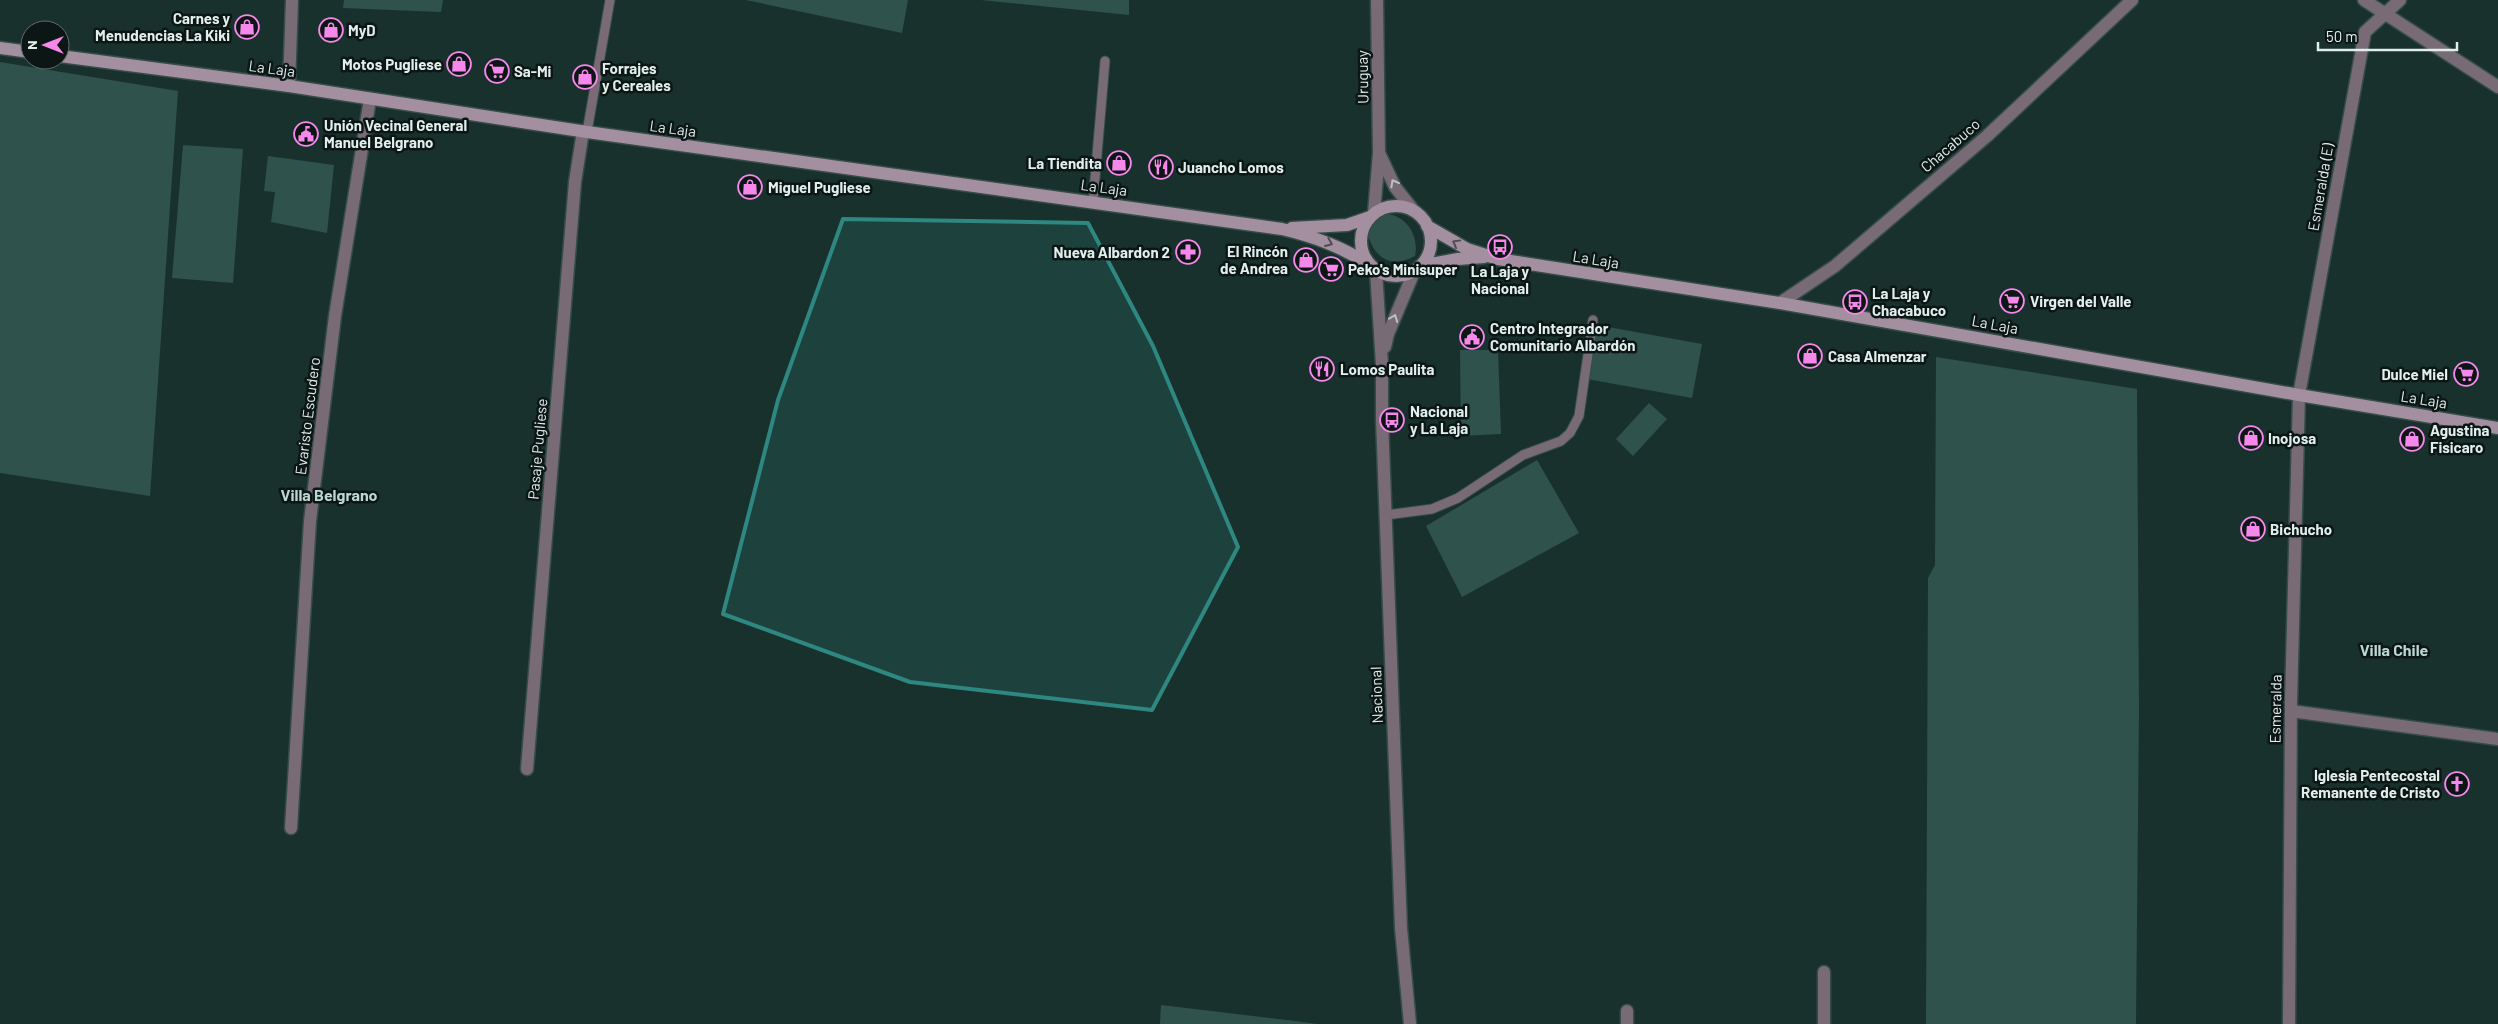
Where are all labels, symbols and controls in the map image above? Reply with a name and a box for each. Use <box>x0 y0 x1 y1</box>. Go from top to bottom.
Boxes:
place label: Carnes y Menudencias La Kiki <box>95 9 230 44</box>
shop icon: Carnes y Menudencias La Kiki <box>234 14 260 40</box>
shop icon: MyD <box>318 17 344 43</box>
north arrow <box>20 20 70 70</box>
scale bar <box>2318 20 2457 52</box>
place label: MyD <box>348 21 376 39</box>
text: 50 m <box>2326 27 2358 45</box>
text: N <box>23 40 40 50</box>
street label: Uruguay <box>1353 50 1371 104</box>
shop icon: Motos Pugliese <box>446 51 472 77</box>
place label: Motos Pugliese <box>342 55 442 73</box>
street label: La Laja <box>248 56 296 80</box>
supermarket icon: Sa-Mi <box>484 58 510 84</box>
place label: Forrajes y Cereales <box>602 59 671 94</box>
place label: Sa-Mi <box>514 62 552 80</box>
shop icon: Forrajes y Cereales <box>572 64 598 90</box>
street label: Chacabuco <box>1917 114 1983 176</box>
place label: Unión Vecinal General Manuel Belgrano <box>324 116 467 151</box>
street label: La Laja <box>649 116 697 140</box>
public building icon: Unión Vecinal General Manuel Belgrano <box>293 121 319 147</box>
street label: Esmeralda (E) <box>2303 142 2337 232</box>
shop icon: La Tiendita <box>1106 150 1132 176</box>
place label: La Tiendita <box>1028 154 1102 172</box>
restaurant icon: Juancho Lomos <box>1148 154 1174 180</box>
place label: Juancho Lomos <box>1178 158 1284 176</box>
shop icon: Miguel Pugliese <box>737 174 763 200</box>
street label: La Laja <box>1080 175 1128 199</box>
place label: Miguel Pugliese <box>768 178 871 196</box>
one-way arrow <box>1390 180 1400 189</box>
bus stop icon: La Laja y Nacional <box>1487 234 1513 260</box>
one-way arrow <box>1324 237 1332 247</box>
pharmacy icon: Nueva Albardon 2 <box>1175 239 1201 265</box>
one-way arrow <box>1453 239 1462 249</box>
place label: El Rincón de Andrea <box>1220 242 1288 277</box>
place label: Nueva Albardon 2 <box>1054 243 1170 261</box>
street label: La Laja <box>1572 246 1620 272</box>
shop icon: El Rincón de Andrea <box>1293 247 1319 273</box>
supermarket icon: Peko's Minisuper <box>1318 256 1344 282</box>
place label: Peko's Minisuper <box>1348 260 1458 278</box>
place label: La Laja y Nacional <box>1471 262 1530 297</box>
place label: La Laja y Chacabuco <box>1872 284 1946 319</box>
supermarket icon: Virgen del Valle <box>1999 288 2025 314</box>
bus stop icon: La Laja y Chacabuco <box>1842 289 1868 315</box>
place label: Virgen del Valle <box>2030 292 2132 310</box>
street label: La Laja <box>1970 311 2020 337</box>
one-way arrow <box>1388 314 1398 322</box>
place label: Centro Integrador Comunitario Albardón <box>1490 319 1635 354</box>
public building icon: Centro Integrador Comunitario Albardón <box>1459 324 1485 350</box>
shop icon: Casa Almenzar <box>1797 343 1823 369</box>
place label: Casa Almenzar <box>1828 347 1927 365</box>
street label: Evaristo Escudero <box>291 356 323 476</box>
restaurant icon: Lomos Paulita <box>1309 356 1335 382</box>
place label: Lomos Paulita <box>1340 360 1434 378</box>
supermarket icon: Dulce Miel <box>2453 361 2479 387</box>
place label: Dulce Miel <box>2381 365 2448 383</box>
street label: La Laja <box>2400 386 2448 412</box>
street label: Pasaje Pugliese <box>524 398 550 500</box>
place label: Nacional y La Laja <box>1410 402 1468 437</box>
bus stop icon: Nacional y La Laja <box>1379 407 1405 433</box>
place label: Agustina Fisicaro <box>2430 421 2490 456</box>
shop icon: Inojosa <box>2238 425 2264 451</box>
shop icon: Agustina Fisicaro <box>2399 426 2425 452</box>
place label: Inojosa <box>2268 429 2316 447</box>
district label: Villa Belgrano <box>280 485 378 504</box>
shop icon: Bichucho <box>2240 516 2266 542</box>
place label: Bichucho <box>2270 520 2332 538</box>
district label: Villa Chile <box>2360 640 2429 659</box>
street label: Nacional <box>1366 666 1386 724</box>
street label: Esmeralda <box>2265 674 2285 744</box>
place label: Iglesia Pentecostal Remanente de Cristo <box>2301 766 2440 801</box>
church icon: Iglesia Pentecostal Remanente de Cristo <box>2444 771 2470 797</box>

